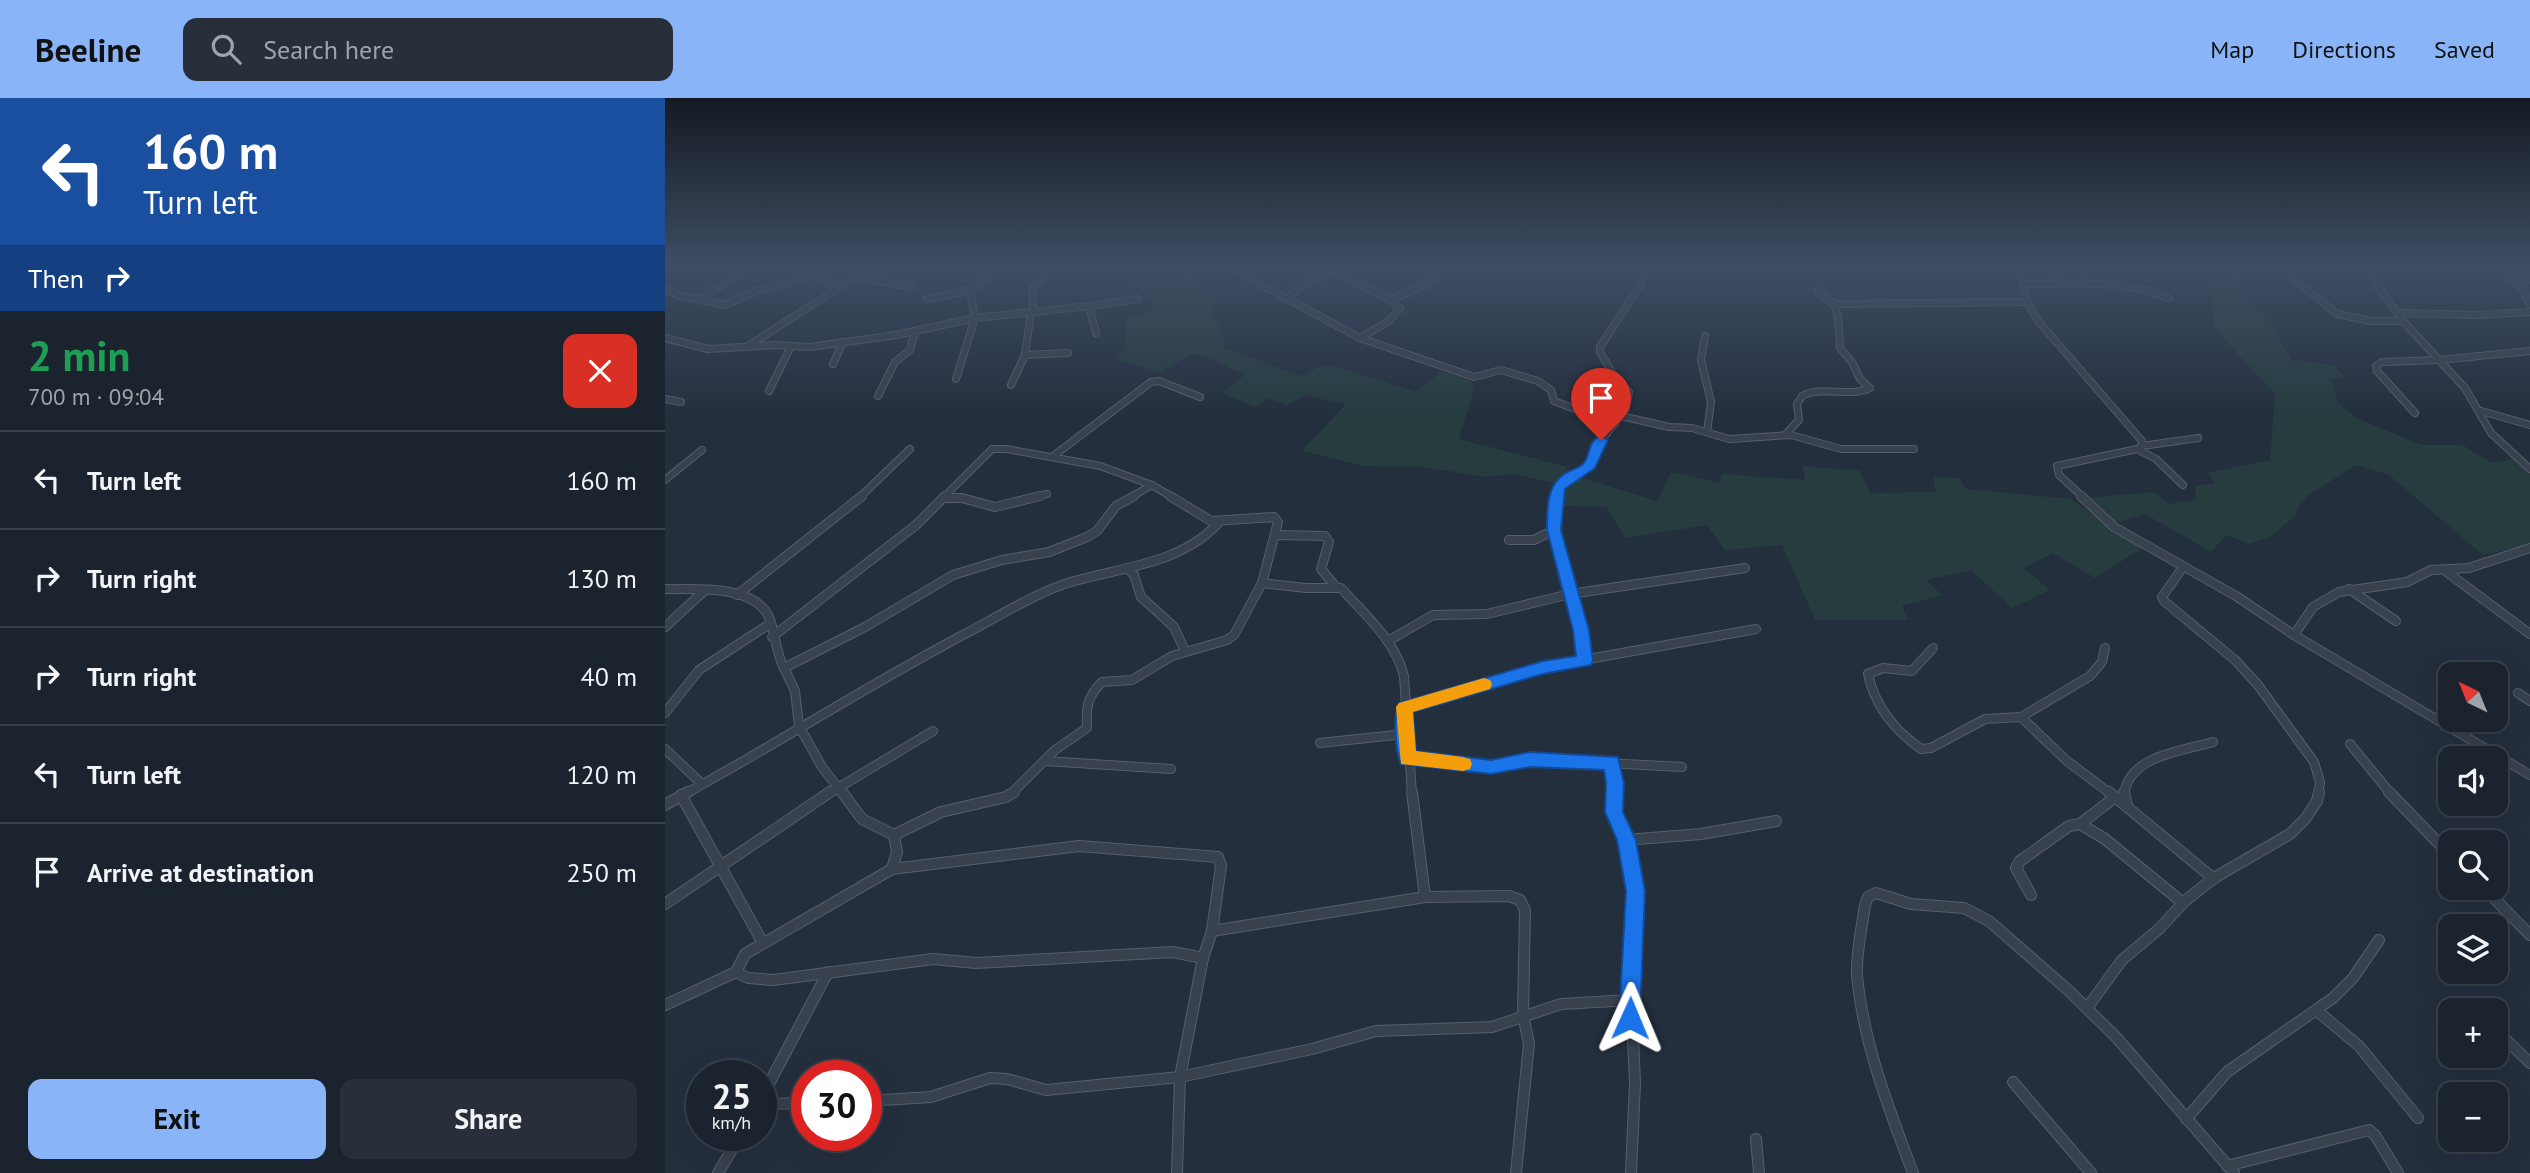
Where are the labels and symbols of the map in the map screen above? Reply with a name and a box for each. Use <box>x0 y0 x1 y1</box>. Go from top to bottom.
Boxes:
pin <box>1571 368 1631 440</box>
north arrow <box>2438 662 2508 732</box>
position arrow <box>1593 981 1667 1055</box>
speed limit sign: 30 <box>791 1060 882 1151</box>

